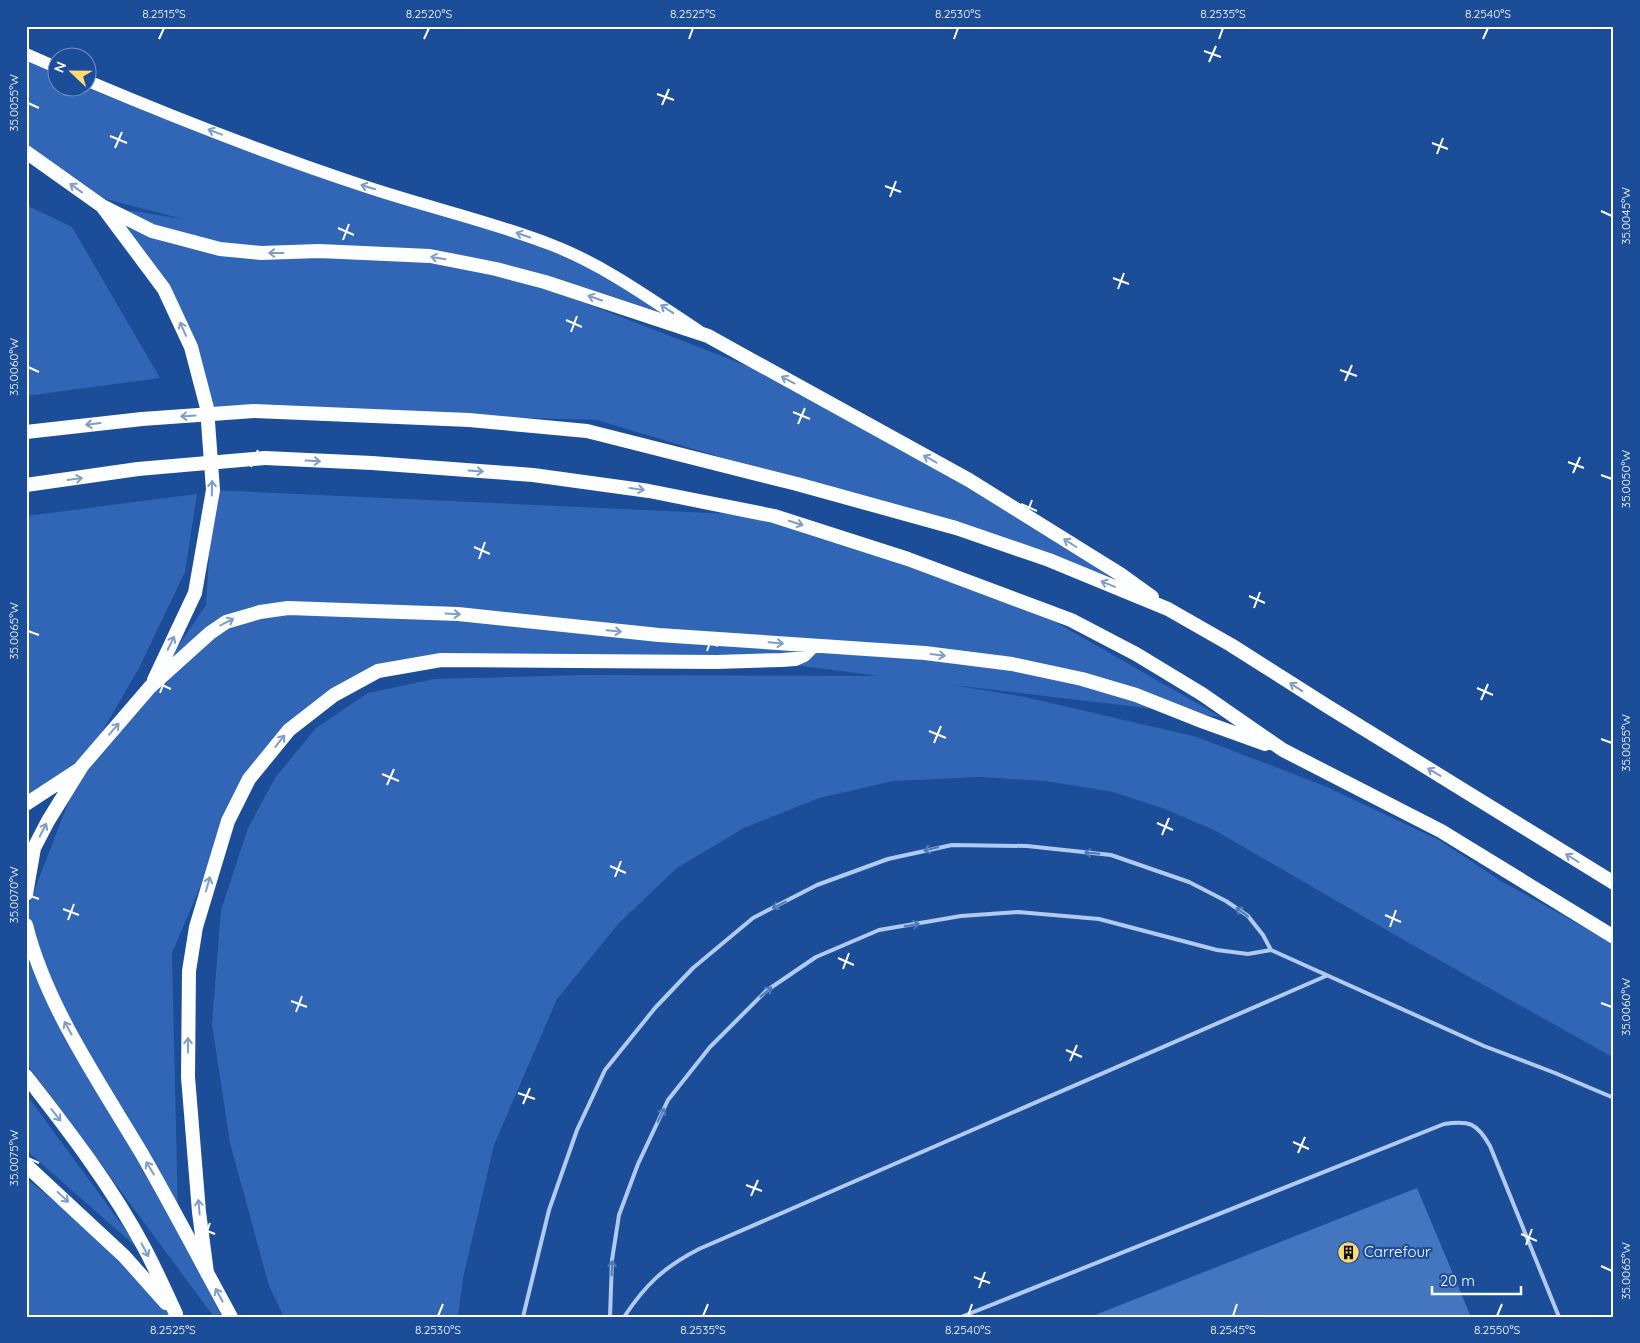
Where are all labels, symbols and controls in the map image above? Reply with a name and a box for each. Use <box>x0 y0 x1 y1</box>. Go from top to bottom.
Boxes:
text: 8.2515°S <box>142 6 186 21</box>
text: 8.2520°S <box>406 6 452 21</box>
text: 8.2525°S <box>670 6 716 21</box>
text: 8.2530°S <box>935 6 981 21</box>
text: 8.2535°S <box>1200 6 1246 21</box>
text: 8.2540°S <box>1465 6 1511 21</box>
north arrow <box>48 48 98 98</box>
text: N <box>50 59 70 75</box>
text: 35.0055°W <box>6 74 21 132</box>
one-way arrow <box>208 127 223 136</box>
one-way arrow <box>70 182 83 193</box>
one-way arrow <box>360 182 376 192</box>
text: 35.0045°W <box>1618 187 1633 245</box>
one-way arrow <box>516 230 531 239</box>
one-way arrow <box>268 248 284 258</box>
one-way arrow <box>430 252 446 262</box>
one-way arrow <box>587 293 603 303</box>
one-way arrow <box>660 304 674 315</box>
one-way arrow <box>177 322 187 337</box>
text: 35.0060°W <box>6 338 21 396</box>
one-way arrow <box>781 375 796 385</box>
one-way arrow <box>180 411 196 420</box>
one-way arrow <box>86 419 102 429</box>
text: 35.0050°W <box>1618 449 1633 508</box>
one-way arrow <box>923 454 938 464</box>
one-way arrow <box>305 457 321 466</box>
one-way arrow <box>467 466 483 475</box>
one-way arrow <box>66 473 82 483</box>
one-way arrow <box>207 480 217 496</box>
one-way arrow <box>629 484 645 494</box>
one-way arrow <box>787 519 803 529</box>
one-way arrow <box>1063 537 1077 547</box>
one-way arrow <box>1101 579 1116 589</box>
text: 35.0065°W <box>6 602 21 660</box>
one-way arrow <box>444 610 460 619</box>
one-way arrow <box>220 617 235 627</box>
one-way arrow <box>606 626 622 635</box>
one-way arrow <box>167 636 177 651</box>
one-way arrow <box>768 638 784 648</box>
one-way arrow <box>930 650 946 660</box>
one-way arrow <box>1289 681 1303 692</box>
text: 35.0055°W <box>1618 714 1633 772</box>
one-way arrow <box>108 723 120 736</box>
one-way arrow <box>274 735 285 748</box>
one-way arrow <box>1428 766 1442 776</box>
one-way arrow <box>39 823 49 838</box>
one-way arrow <box>923 845 939 855</box>
one-way arrow <box>1085 848 1101 858</box>
one-way arrow <box>1566 852 1580 862</box>
text: 35.0070°W <box>6 866 21 924</box>
one-way arrow <box>203 877 213 893</box>
one-way arrow <box>772 901 787 910</box>
one-way arrow <box>1235 907 1249 917</box>
one-way arrow <box>904 919 920 929</box>
text: 35.0060°W <box>1618 978 1633 1036</box>
one-way arrow <box>760 986 773 998</box>
one-way arrow <box>63 1021 73 1036</box>
one-way arrow <box>183 1037 193 1054</box>
one-way arrow <box>51 1108 62 1121</box>
one-way arrow <box>657 1108 667 1123</box>
text: 35.0075°W <box>6 1129 21 1186</box>
one-way arrow <box>145 1161 155 1176</box>
one-way arrow <box>56 1191 69 1203</box>
one-way arrow <box>194 1199 204 1215</box>
building icon: Carrefour <box>1336 1240 1360 1264</box>
place label: Carrefour <box>1364 1242 1431 1261</box>
text: 35.0065°W <box>1618 1242 1633 1300</box>
one-way arrow <box>140 1243 150 1258</box>
one-way arrow <box>607 1260 616 1276</box>
scale bar <box>1432 1263 1521 1295</box>
text: 20 m <box>1440 1271 1475 1290</box>
one-way arrow <box>214 1287 224 1302</box>
text: 8.2525°S <box>150 1322 196 1337</box>
text: 8.2530°S <box>415 1322 461 1337</box>
text: 8.2535°S <box>680 1322 726 1337</box>
text: 8.2540°S <box>945 1322 991 1337</box>
text: 8.2545°S <box>1210 1322 1256 1337</box>
text: 8.2550°S <box>1474 1322 1520 1337</box>

